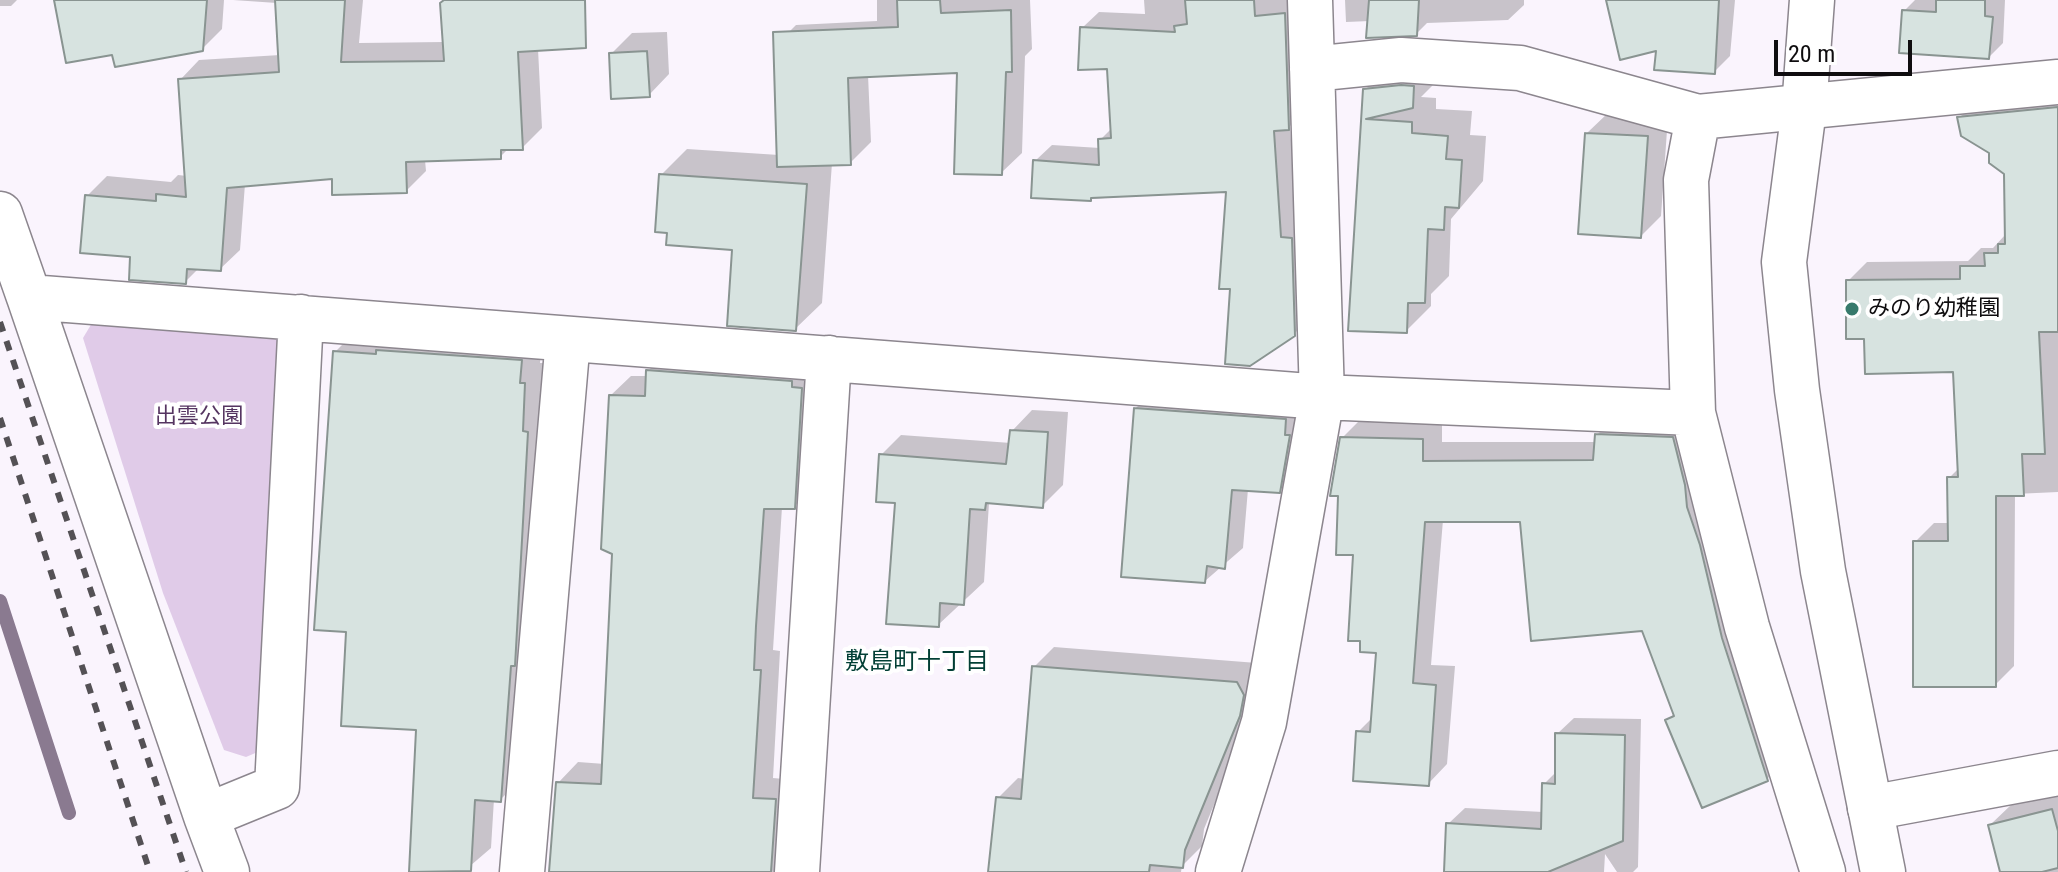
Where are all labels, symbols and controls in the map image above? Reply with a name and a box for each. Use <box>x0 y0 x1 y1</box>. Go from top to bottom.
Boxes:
scale bar <box>1778 24 1916 74</box>
text: 20 m <box>1788 40 1835 68</box>
place label: みのり幼稚園 <box>1868 296 2000 322</box>
marker: みのり幼稚園 <box>1843 300 1861 318</box>
park label: 出雲公園 <box>155 404 243 430</box>
district label: 敷島町十丁目 <box>845 649 989 677</box>

